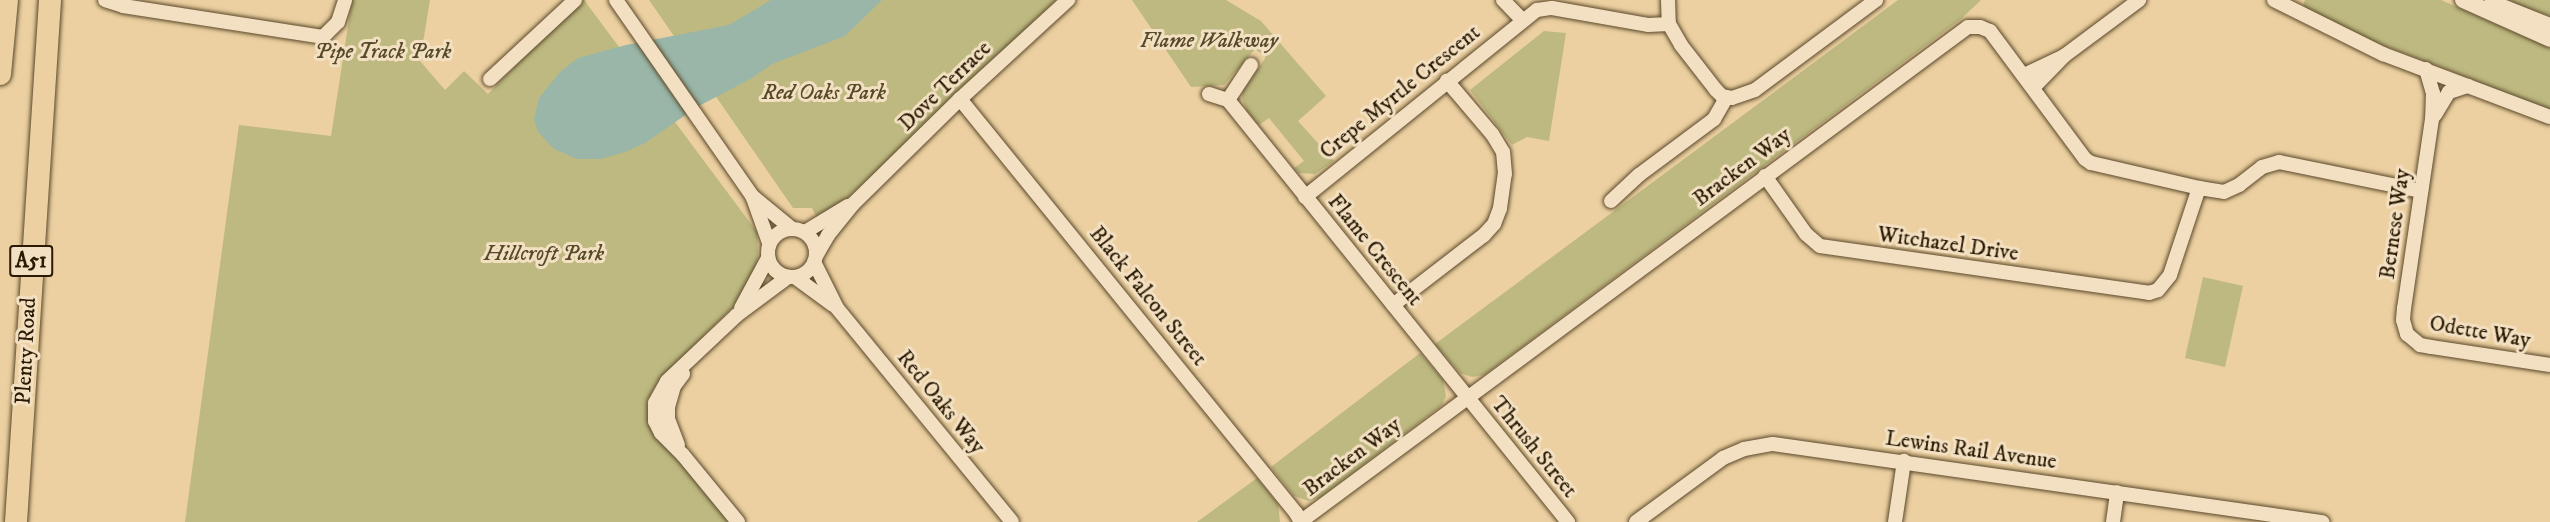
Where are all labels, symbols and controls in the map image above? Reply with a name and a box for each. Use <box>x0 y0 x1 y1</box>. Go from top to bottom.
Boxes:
street label: Crepe Myrtle Crescent <box>1315 19 1485 165</box>
park label: Flame Walkway <box>1140 28 1278 54</box>
street label: Dove Terrace <box>893 35 997 137</box>
park label: Pipe Track Park <box>314 39 452 65</box>
park label: Red Oaks Park <box>762 80 886 106</box>
street label: Bracken Way <box>1688 122 1796 212</box>
street label: Bernese Way <box>2374 167 2416 281</box>
street label: Flame Crescent <box>1322 189 1428 311</box>
street label: Black Falcon Street <box>1084 221 1212 371</box>
street label: Witchazel Drive <box>1876 221 2020 267</box>
park label: Hillcroft Park <box>484 241 604 267</box>
road number: A51 <box>9 243 54 279</box>
street label: Plenty Road <box>10 297 42 405</box>
street label: Odette Way <box>2427 310 2533 354</box>
street label: Red Oaks Way <box>891 345 991 459</box>
street label: Thrush Street <box>1485 391 1583 503</box>
street label: Bracken Way <box>1298 412 1406 502</box>
street label: Lewins Rail Avenue <box>1884 425 2058 475</box>

